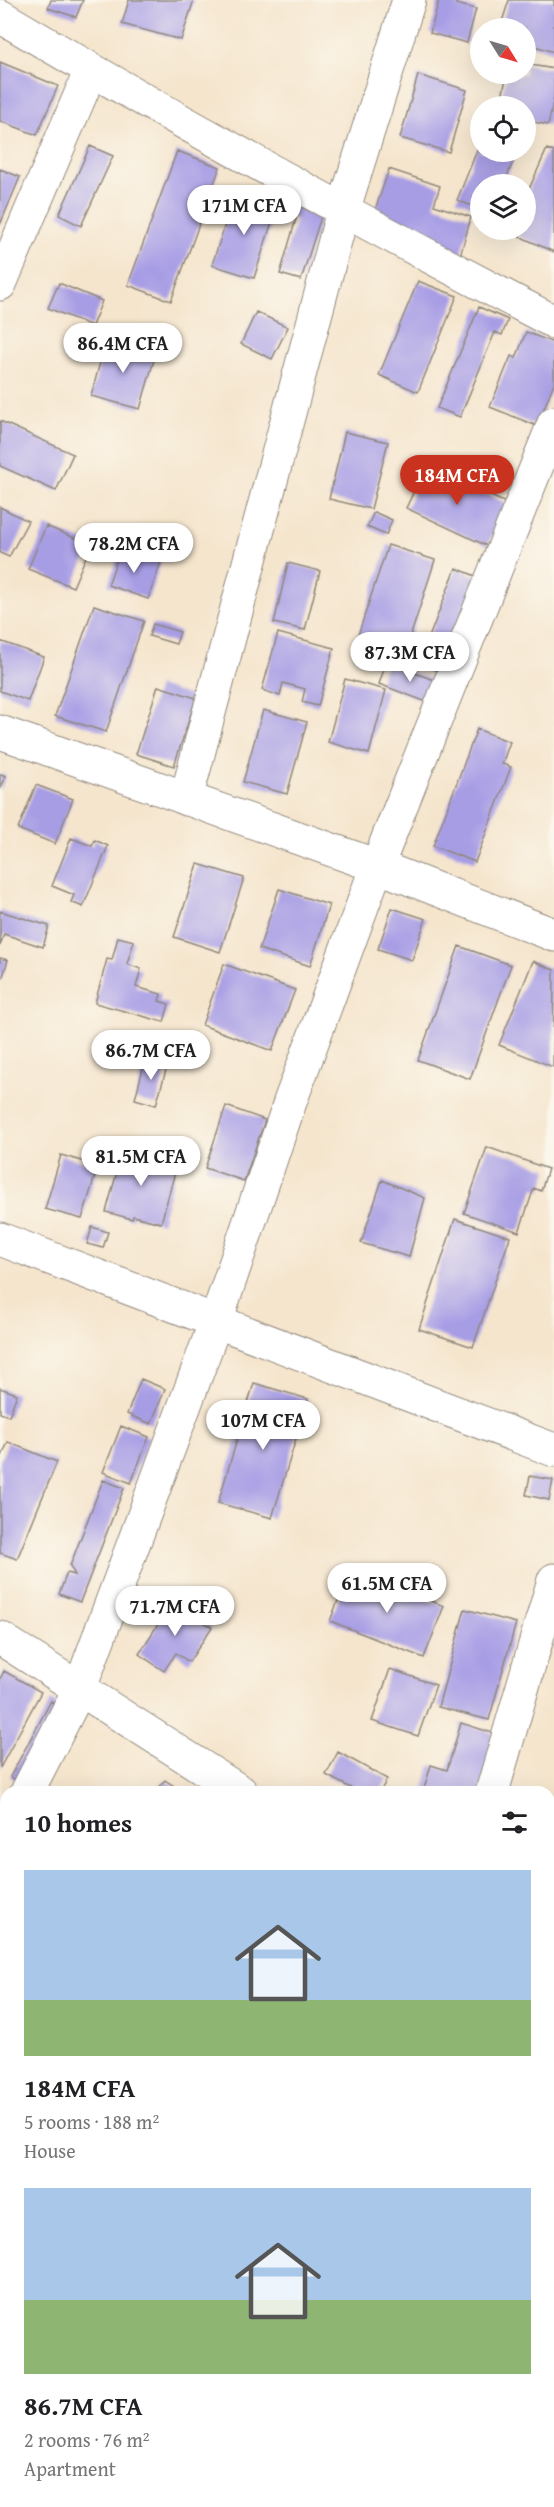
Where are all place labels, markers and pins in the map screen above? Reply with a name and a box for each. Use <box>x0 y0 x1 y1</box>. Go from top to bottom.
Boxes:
pin: 171M CFA <box>182 185 306 236</box>
pin: 86.4M CFA <box>54 323 192 374</box>
pin: 184M CFA <box>395 455 519 506</box>
pin: 78.2M CFA <box>65 523 203 574</box>
pin: 87.3M CFA <box>341 632 479 683</box>
pin: 86.7M CFA <box>82 1030 220 1081</box>
pin: 81.5M CFA <box>72 1136 210 1187</box>
pin: 107M CFA <box>201 1400 325 1451</box>
pin: 61.5M CFA <box>318 1563 456 1614</box>
pin: 71.7M CFA <box>106 1586 244 1637</box>

